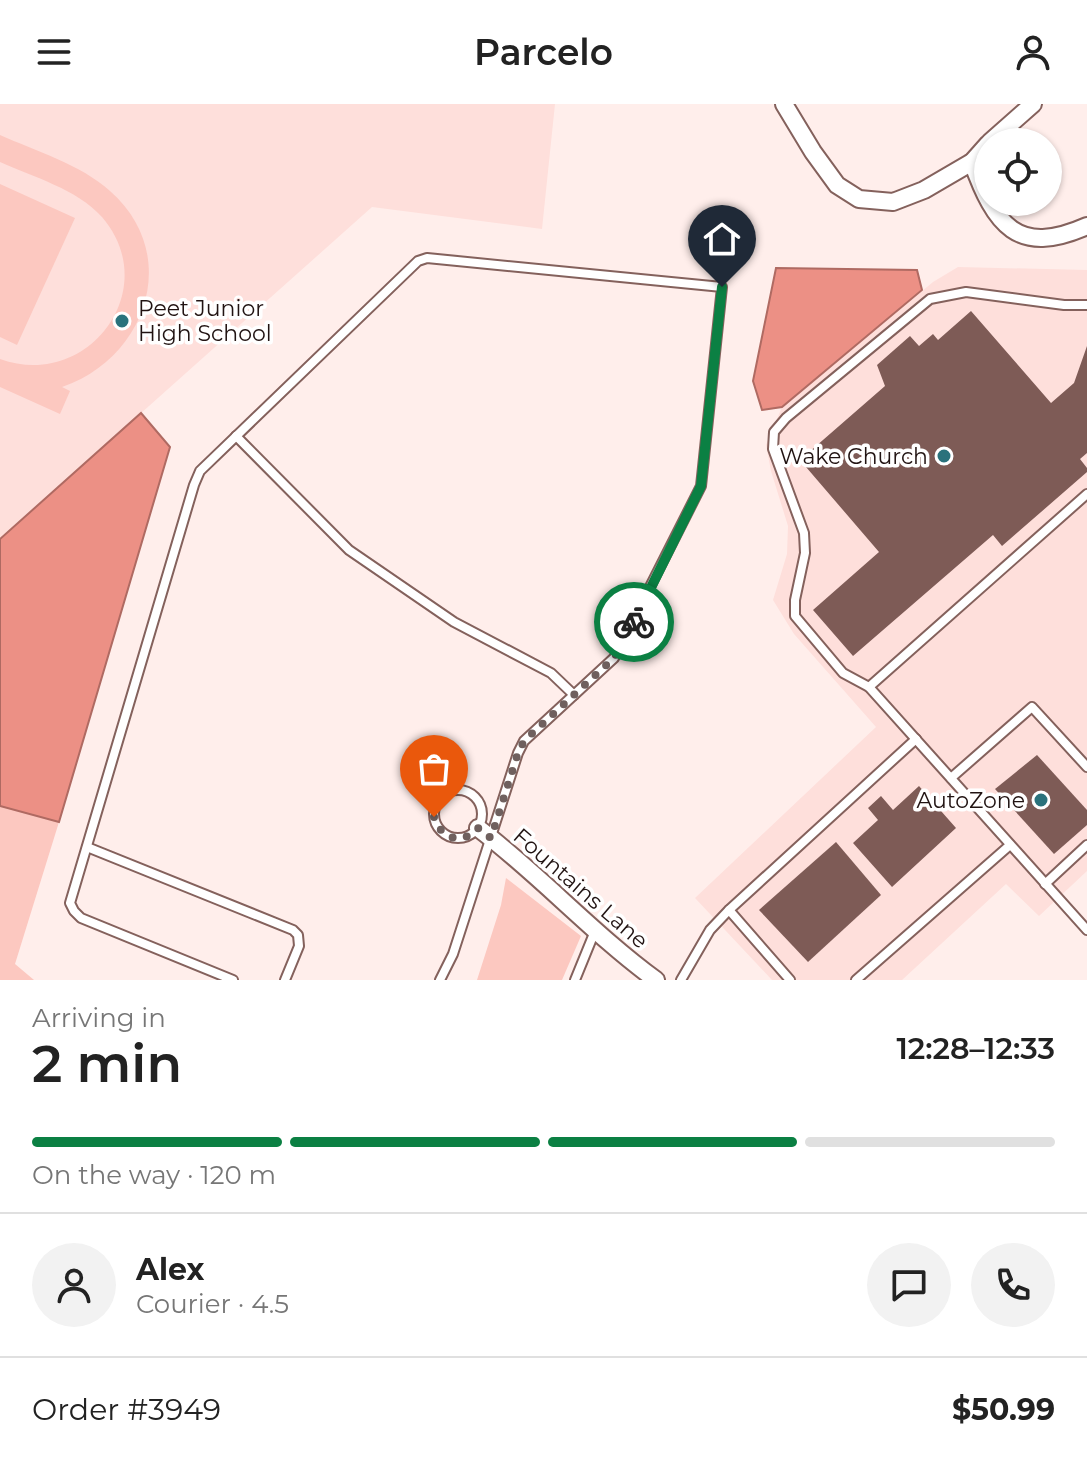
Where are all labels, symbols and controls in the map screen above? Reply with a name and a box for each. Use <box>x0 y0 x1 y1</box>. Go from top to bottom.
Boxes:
icon: menu <box>32 30 76 74</box>
text: Parcelo <box>474 30 613 74</box>
icon: person <box>1011 30 1055 74</box>
map controls <box>974 128 1062 216</box>
button: locate <box>974 128 1062 216</box>
pin <box>688 205 756 287</box>
icon: home <box>700 217 744 261</box>
place label: Peet Junior High School <box>138 295 272 347</box>
marker: Peet Junior High School <box>113 312 131 330</box>
place label: Wake Church <box>779 443 928 470</box>
marker: Wake Church <box>935 447 953 465</box>
courier <box>594 582 674 662</box>
icon: bike <box>612 600 656 644</box>
pin <box>400 735 468 817</box>
icon: bag <box>412 747 456 791</box>
place label: AutoZone <box>916 787 1025 814</box>
marker: AutoZone <box>1032 791 1050 809</box>
street label: Fountains Lane <box>508 822 654 954</box>
text: Arriving in <box>32 1002 166 1034</box>
text: 12:28–12:33 <box>896 1030 1055 1067</box>
text: 2 min <box>32 1032 182 1095</box>
text: On the way · 120 m <box>32 1159 276 1191</box>
button: person <box>32 1243 116 1327</box>
button: chat <box>867 1243 951 1327</box>
button: phone <box>971 1243 1055 1327</box>
text: Alex <box>136 1251 204 1288</box>
text: Courier · 4.5 <box>136 1288 289 1320</box>
text: Order #3949 <box>32 1391 221 1428</box>
text: $50.99 <box>952 1391 1055 1428</box>

